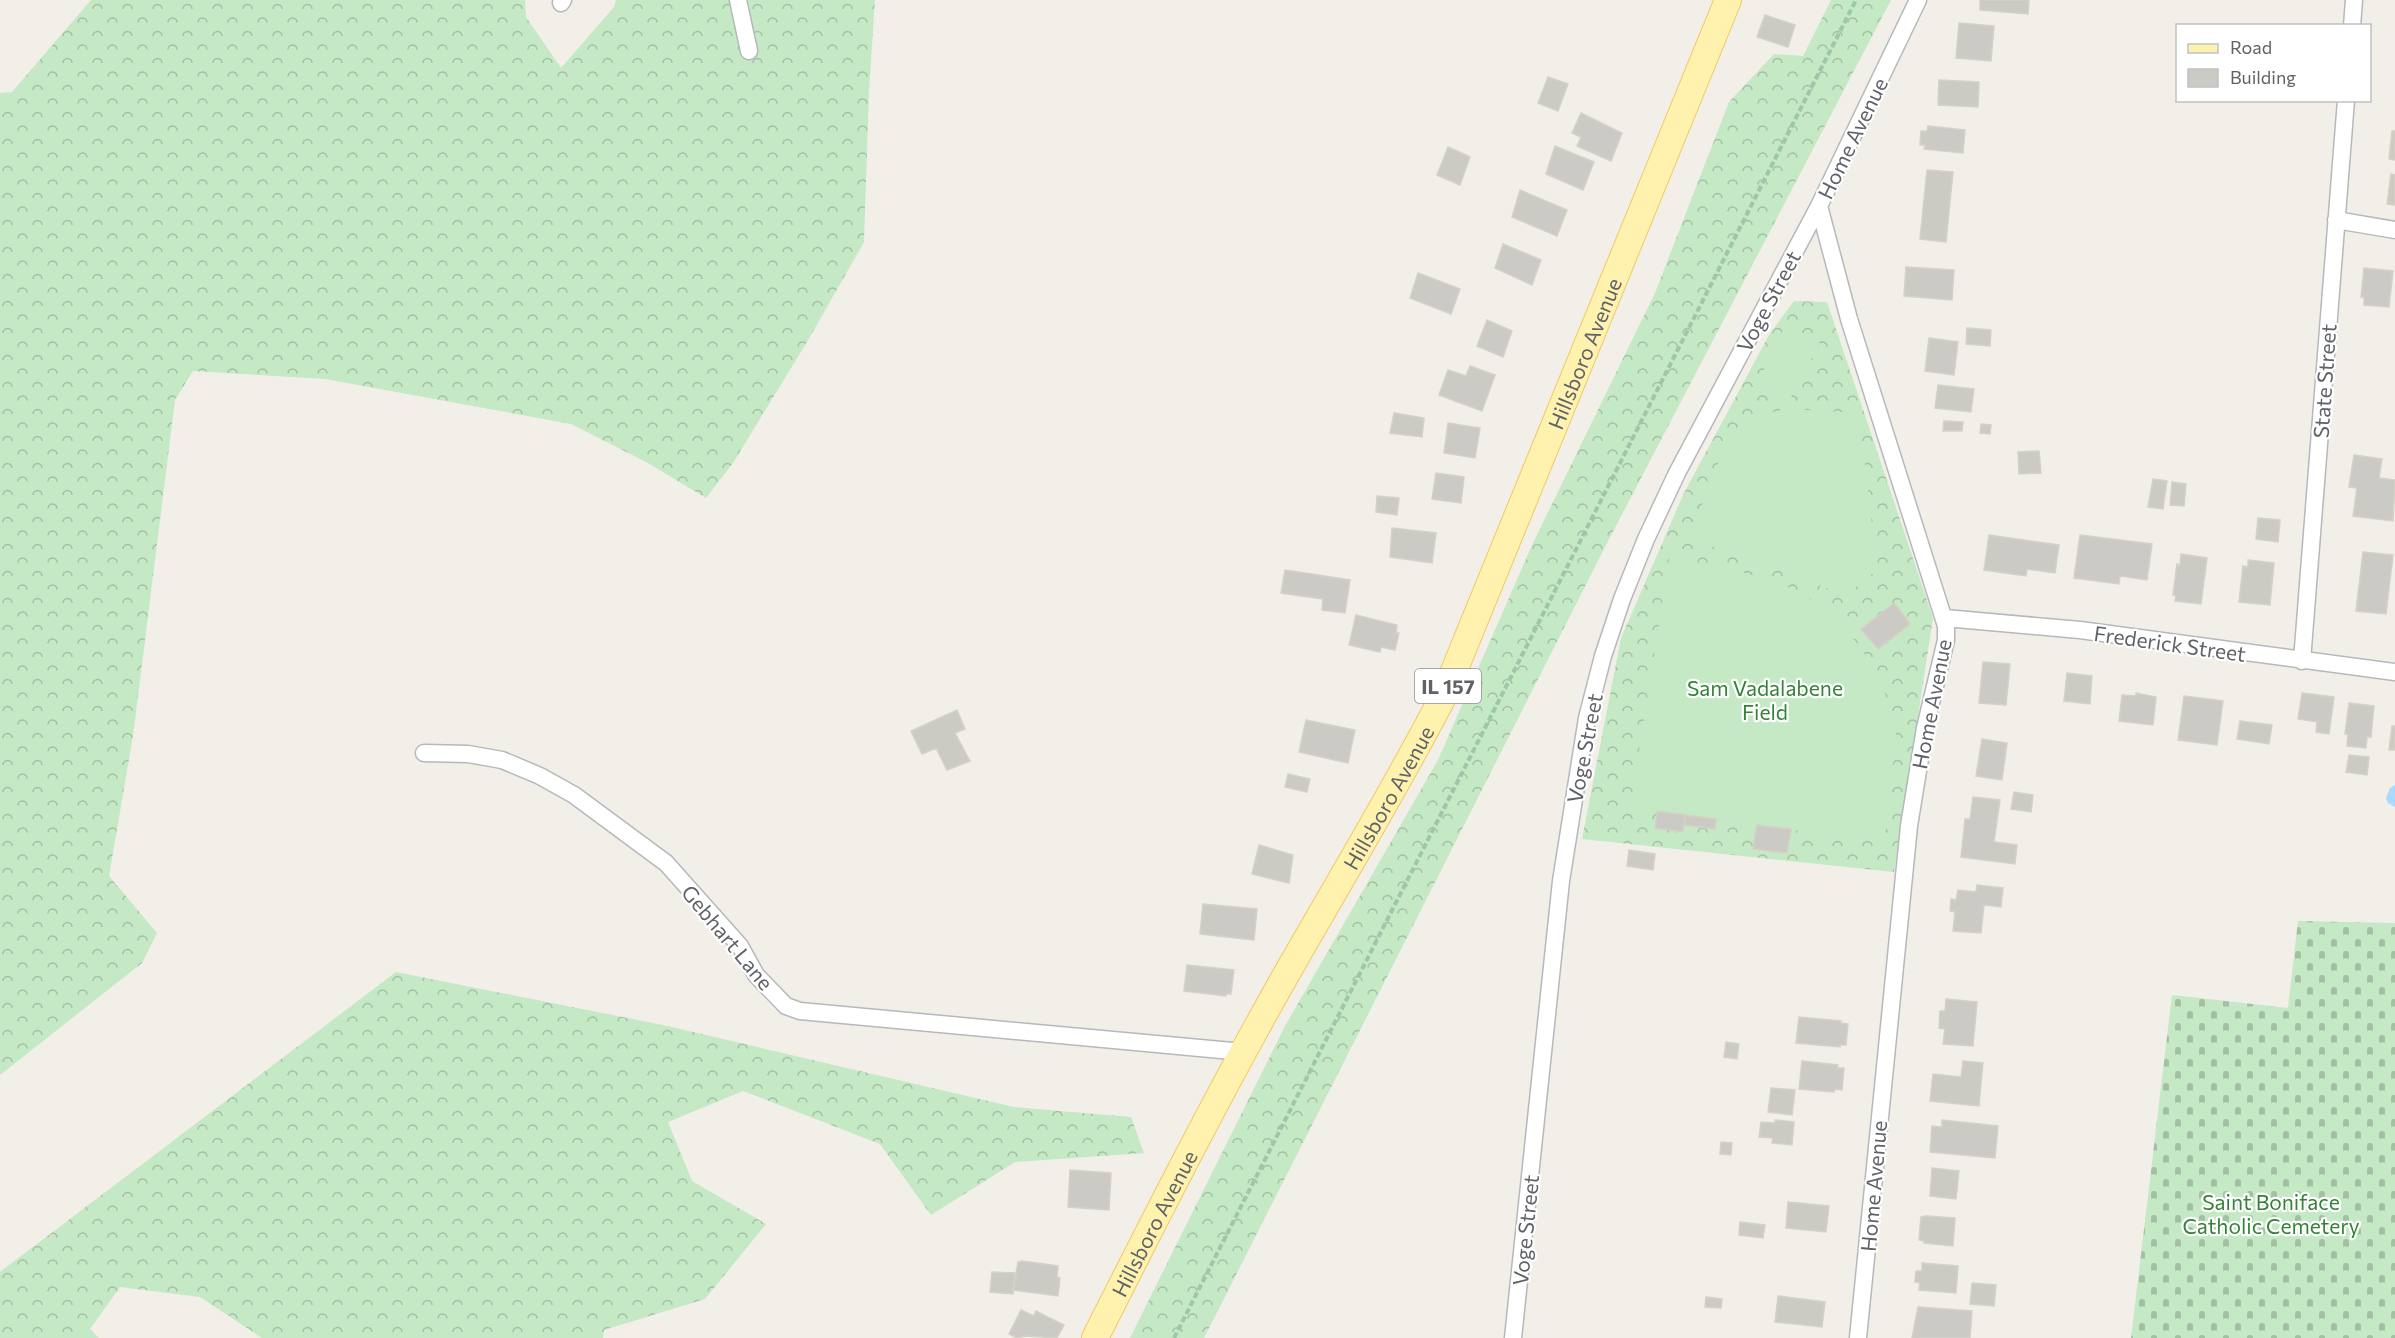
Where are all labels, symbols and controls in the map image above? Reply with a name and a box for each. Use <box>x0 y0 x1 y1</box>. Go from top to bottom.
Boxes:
legend <box>2176 24 2371 102</box>
text: Road <box>2230 36 2272 58</box>
text: Building <box>2230 66 2296 88</box>
street label: Home Avenue <box>1812 73 1892 203</box>
street label: Voge Street <box>1731 246 1805 356</box>
street label: Hillsboro Avenue <box>1542 274 1626 433</box>
street label: State Street <box>2308 323 2340 439</box>
street label: Frederick Street <box>2093 620 2247 666</box>
street label: Home Avenue <box>1906 637 1956 771</box>
road number: IL 157 <box>1415 669 1481 703</box>
park label: Sam Vadalabene Field <box>1687 675 1843 724</box>
street label: Voge Street <box>1561 691 1607 805</box>
street label: Hillsboro Avenue <box>1337 721 1438 874</box>
street label: Gebhart Lane <box>677 880 779 994</box>
street label: Home Avenue <box>1855 1119 1891 1253</box>
street label: Hillsboro Avenue <box>1106 1146 1201 1300</box>
street label: Voge Street <box>1507 1173 1543 1287</box>
park label: Saint Boniface Catholic Cemetery <box>2182 1189 2360 1238</box>

